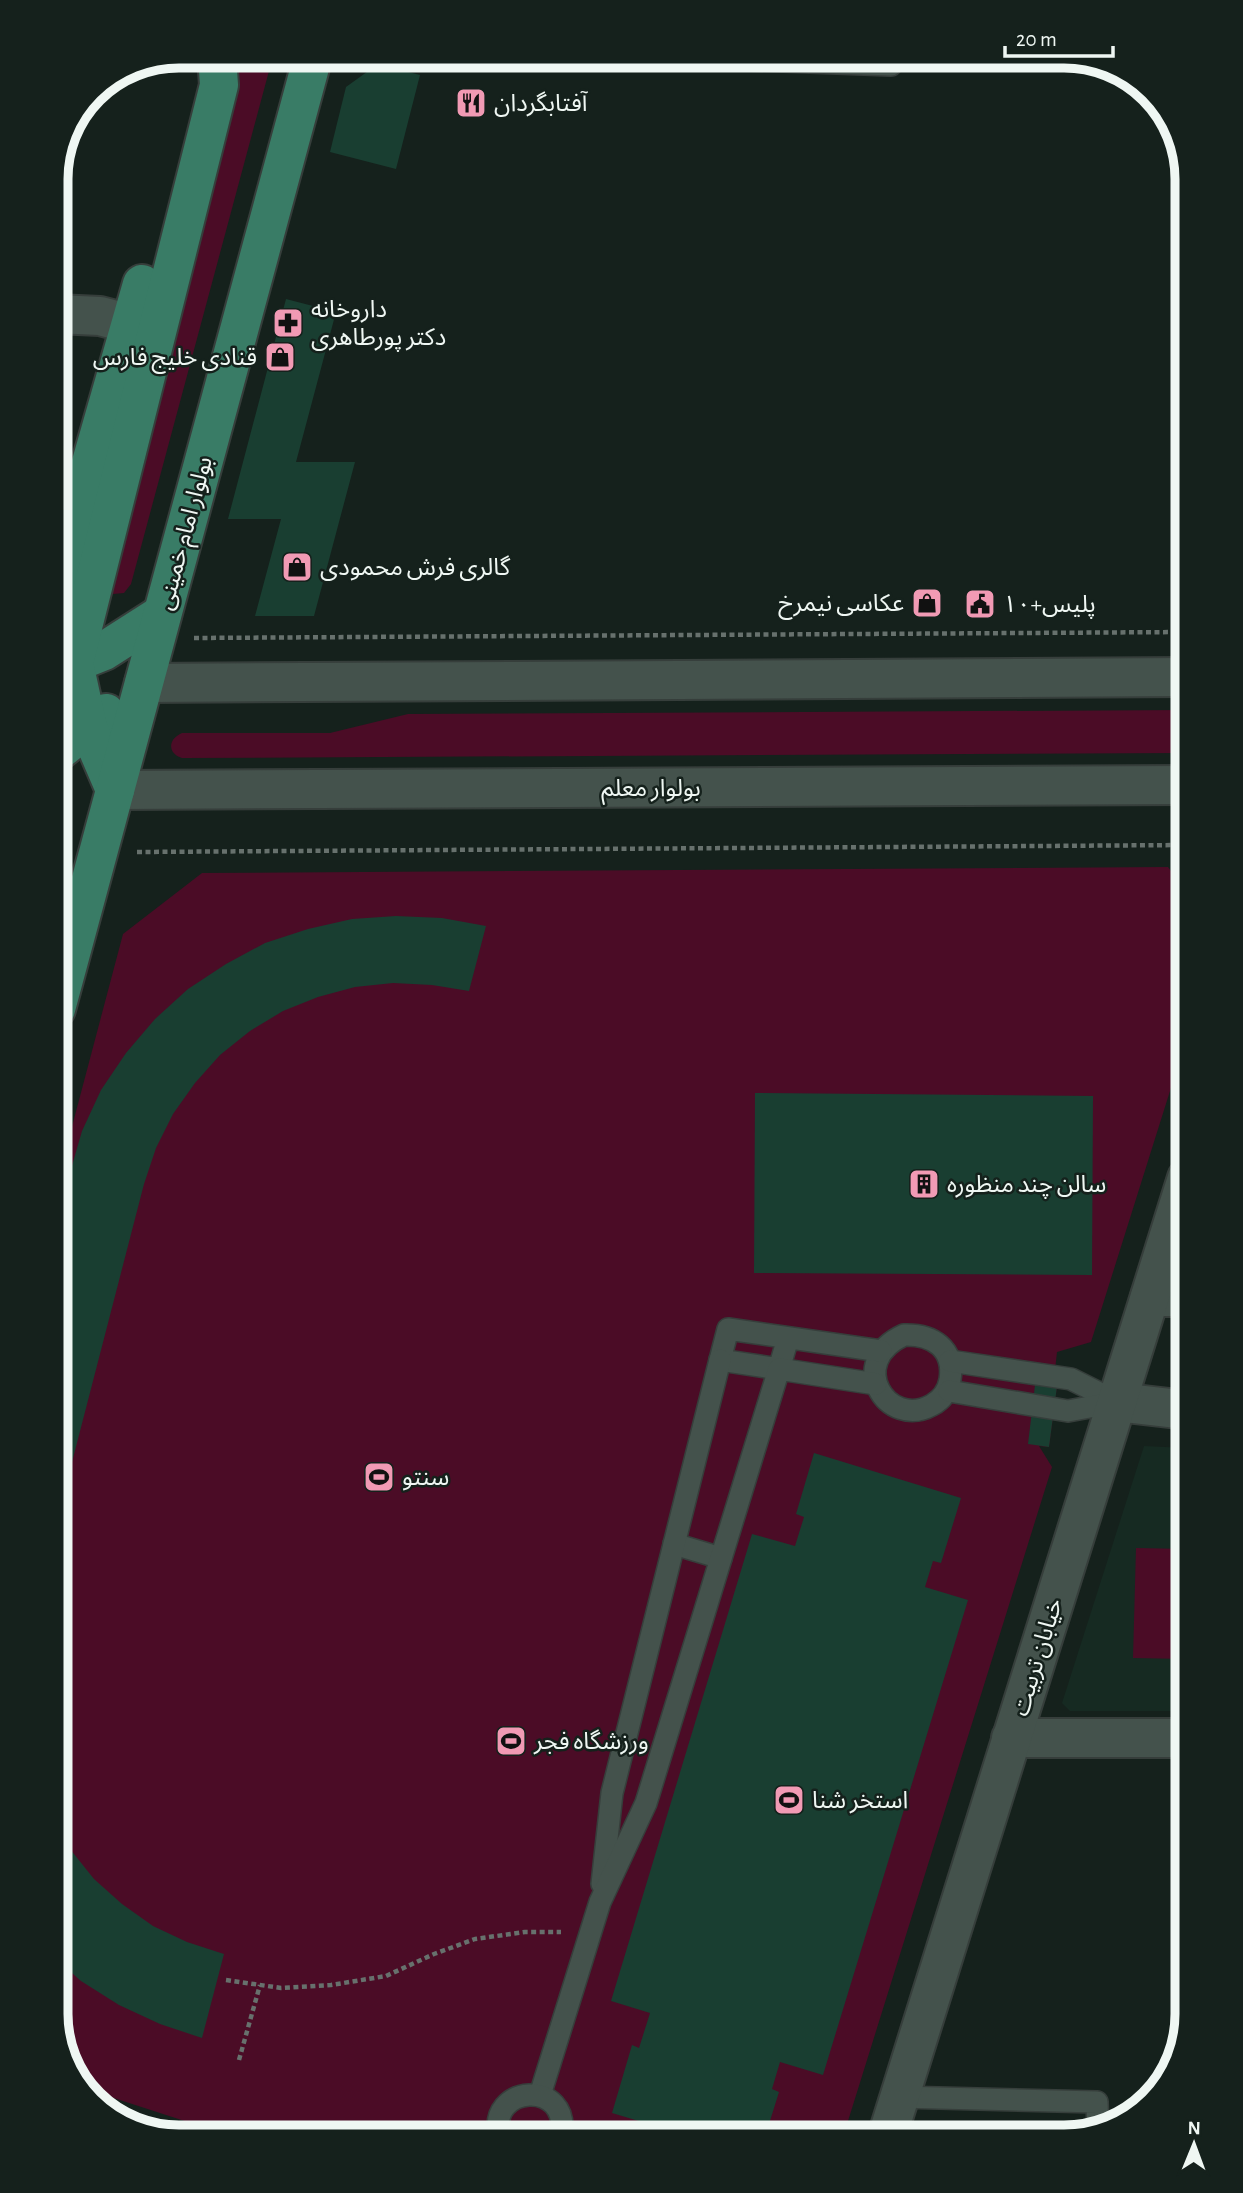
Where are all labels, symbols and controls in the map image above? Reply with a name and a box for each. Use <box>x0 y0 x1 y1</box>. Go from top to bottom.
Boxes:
scale bar <box>1005 14 1114 58</box>
text: 20 m <box>1016 29 1057 50</box>
restaurant icon: آفتابگردان <box>454 86 488 120</box>
place label: آفتابگردان <box>494 90 588 117</box>
place label: داروخانه دکتر پورطاهری <box>311 298 446 352</box>
pharmacy icon: داروخانه دکتر پورطاهری <box>271 306 305 340</box>
shop icon: قنادی خلیج فارس <box>263 340 297 374</box>
place label: قنادی خلیج فارس <box>93 346 257 374</box>
street label: بولوار امام خمینی <box>153 454 222 614</box>
shop icon: گالری فرش محمودی <box>280 550 314 584</box>
place label: گالری فرش محمودی <box>320 555 511 581</box>
shop icon: عکاسی نیمرخ <box>910 586 944 620</box>
public building icon: پلیس+۱۰ <box>963 587 997 621</box>
place label: عکاسی نیمرخ <box>778 592 904 620</box>
place label: پلیس+۱۰ <box>1003 593 1096 619</box>
street label: بولوار معلم <box>601 777 701 805</box>
building icon: سالن چند منظوره <box>907 1167 941 1201</box>
place label: سالن چند منظوره <box>947 1173 1106 1199</box>
sports icon: سنتو <box>362 1460 396 1494</box>
place label: سنتو <box>402 1466 449 1491</box>
street label: خیابان تربیت <box>1009 1596 1068 1719</box>
sports icon: ورزشگاه فجر <box>494 1724 528 1758</box>
place label: ورزشگاه فجر <box>533 1729 649 1755</box>
sports icon: استخر شنا <box>772 1783 806 1817</box>
place label: استخر شنا <box>812 1789 908 1814</box>
north arrow <box>1159 2109 1229 2179</box>
text: N <box>1187 2119 1201 2138</box>

